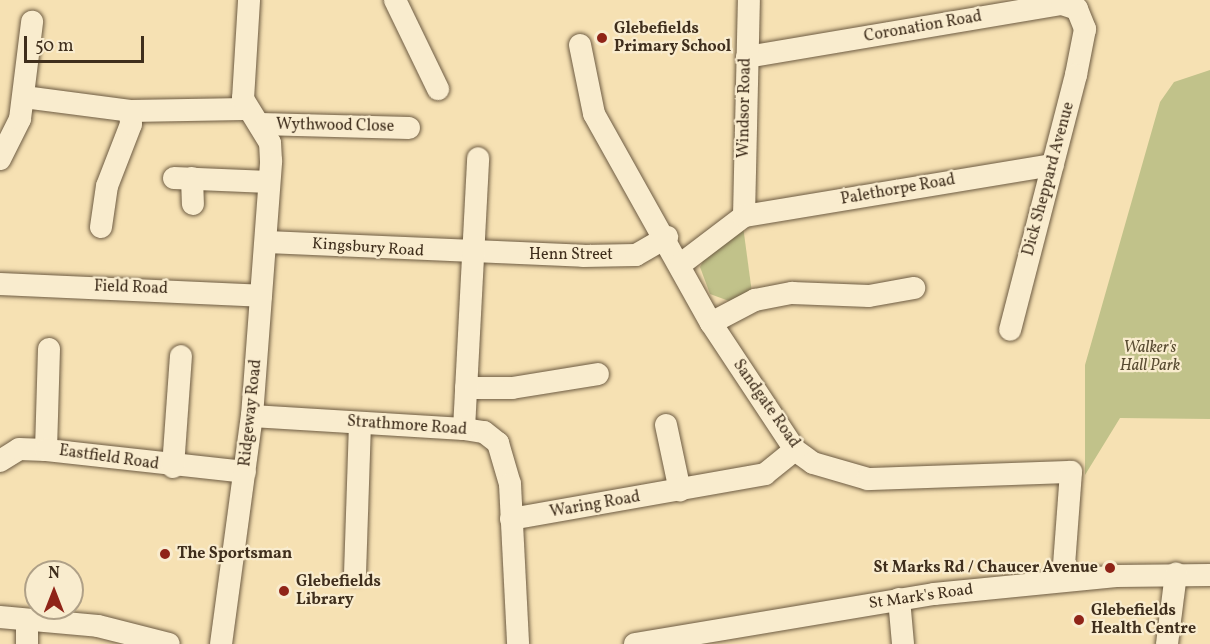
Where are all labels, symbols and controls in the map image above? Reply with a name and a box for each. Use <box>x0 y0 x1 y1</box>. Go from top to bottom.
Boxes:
street label: Coronation Road <box>863 7 983 47</box>
place label: Glebefields Primary School <box>614 19 731 57</box>
scale bar <box>27 24 147 62</box>
marker: Glebefields Primary School <box>595 31 609 45</box>
text: 50 m <box>35 34 74 59</box>
street label: Windsor Road <box>735 58 755 158</box>
street label: Dick Sheppard Avenue <box>1019 100 1079 258</box>
street label: Wythwood Close <box>276 115 394 137</box>
street label: Palethorpe Road <box>839 170 957 210</box>
street label: Kingsbury Road <box>311 234 425 262</box>
street label: Henn Street <box>529 245 613 265</box>
street label: Field Road <box>94 277 168 299</box>
park label: Walker's Hall Park <box>1120 338 1180 376</box>
street label: Sandgate Road <box>728 356 804 452</box>
street label: Ridgeway Road <box>236 358 266 468</box>
street label: Strathmore Road <box>346 412 468 440</box>
street label: Eastfield Road <box>58 441 160 475</box>
street label: Waring Road <box>548 488 642 522</box>
place label: The Sportsman <box>177 544 292 564</box>
marker: The Sportsman <box>158 547 172 561</box>
place label: St Marks Rd / Chaucer Avenue <box>874 558 1098 578</box>
north arrow <box>24 560 84 620</box>
marker: St Marks Rd / Chaucer Avenue <box>1103 561 1117 575</box>
text: N <box>48 563 60 585</box>
place label: Glebefields Library <box>296 572 381 610</box>
street label: St Mark's Road <box>868 580 974 614</box>
marker: Glebefields Library <box>277 584 291 598</box>
place label: Glebefields Health Centre <box>1091 601 1196 639</box>
marker: Glebefields Health Centre <box>1072 613 1086 627</box>

